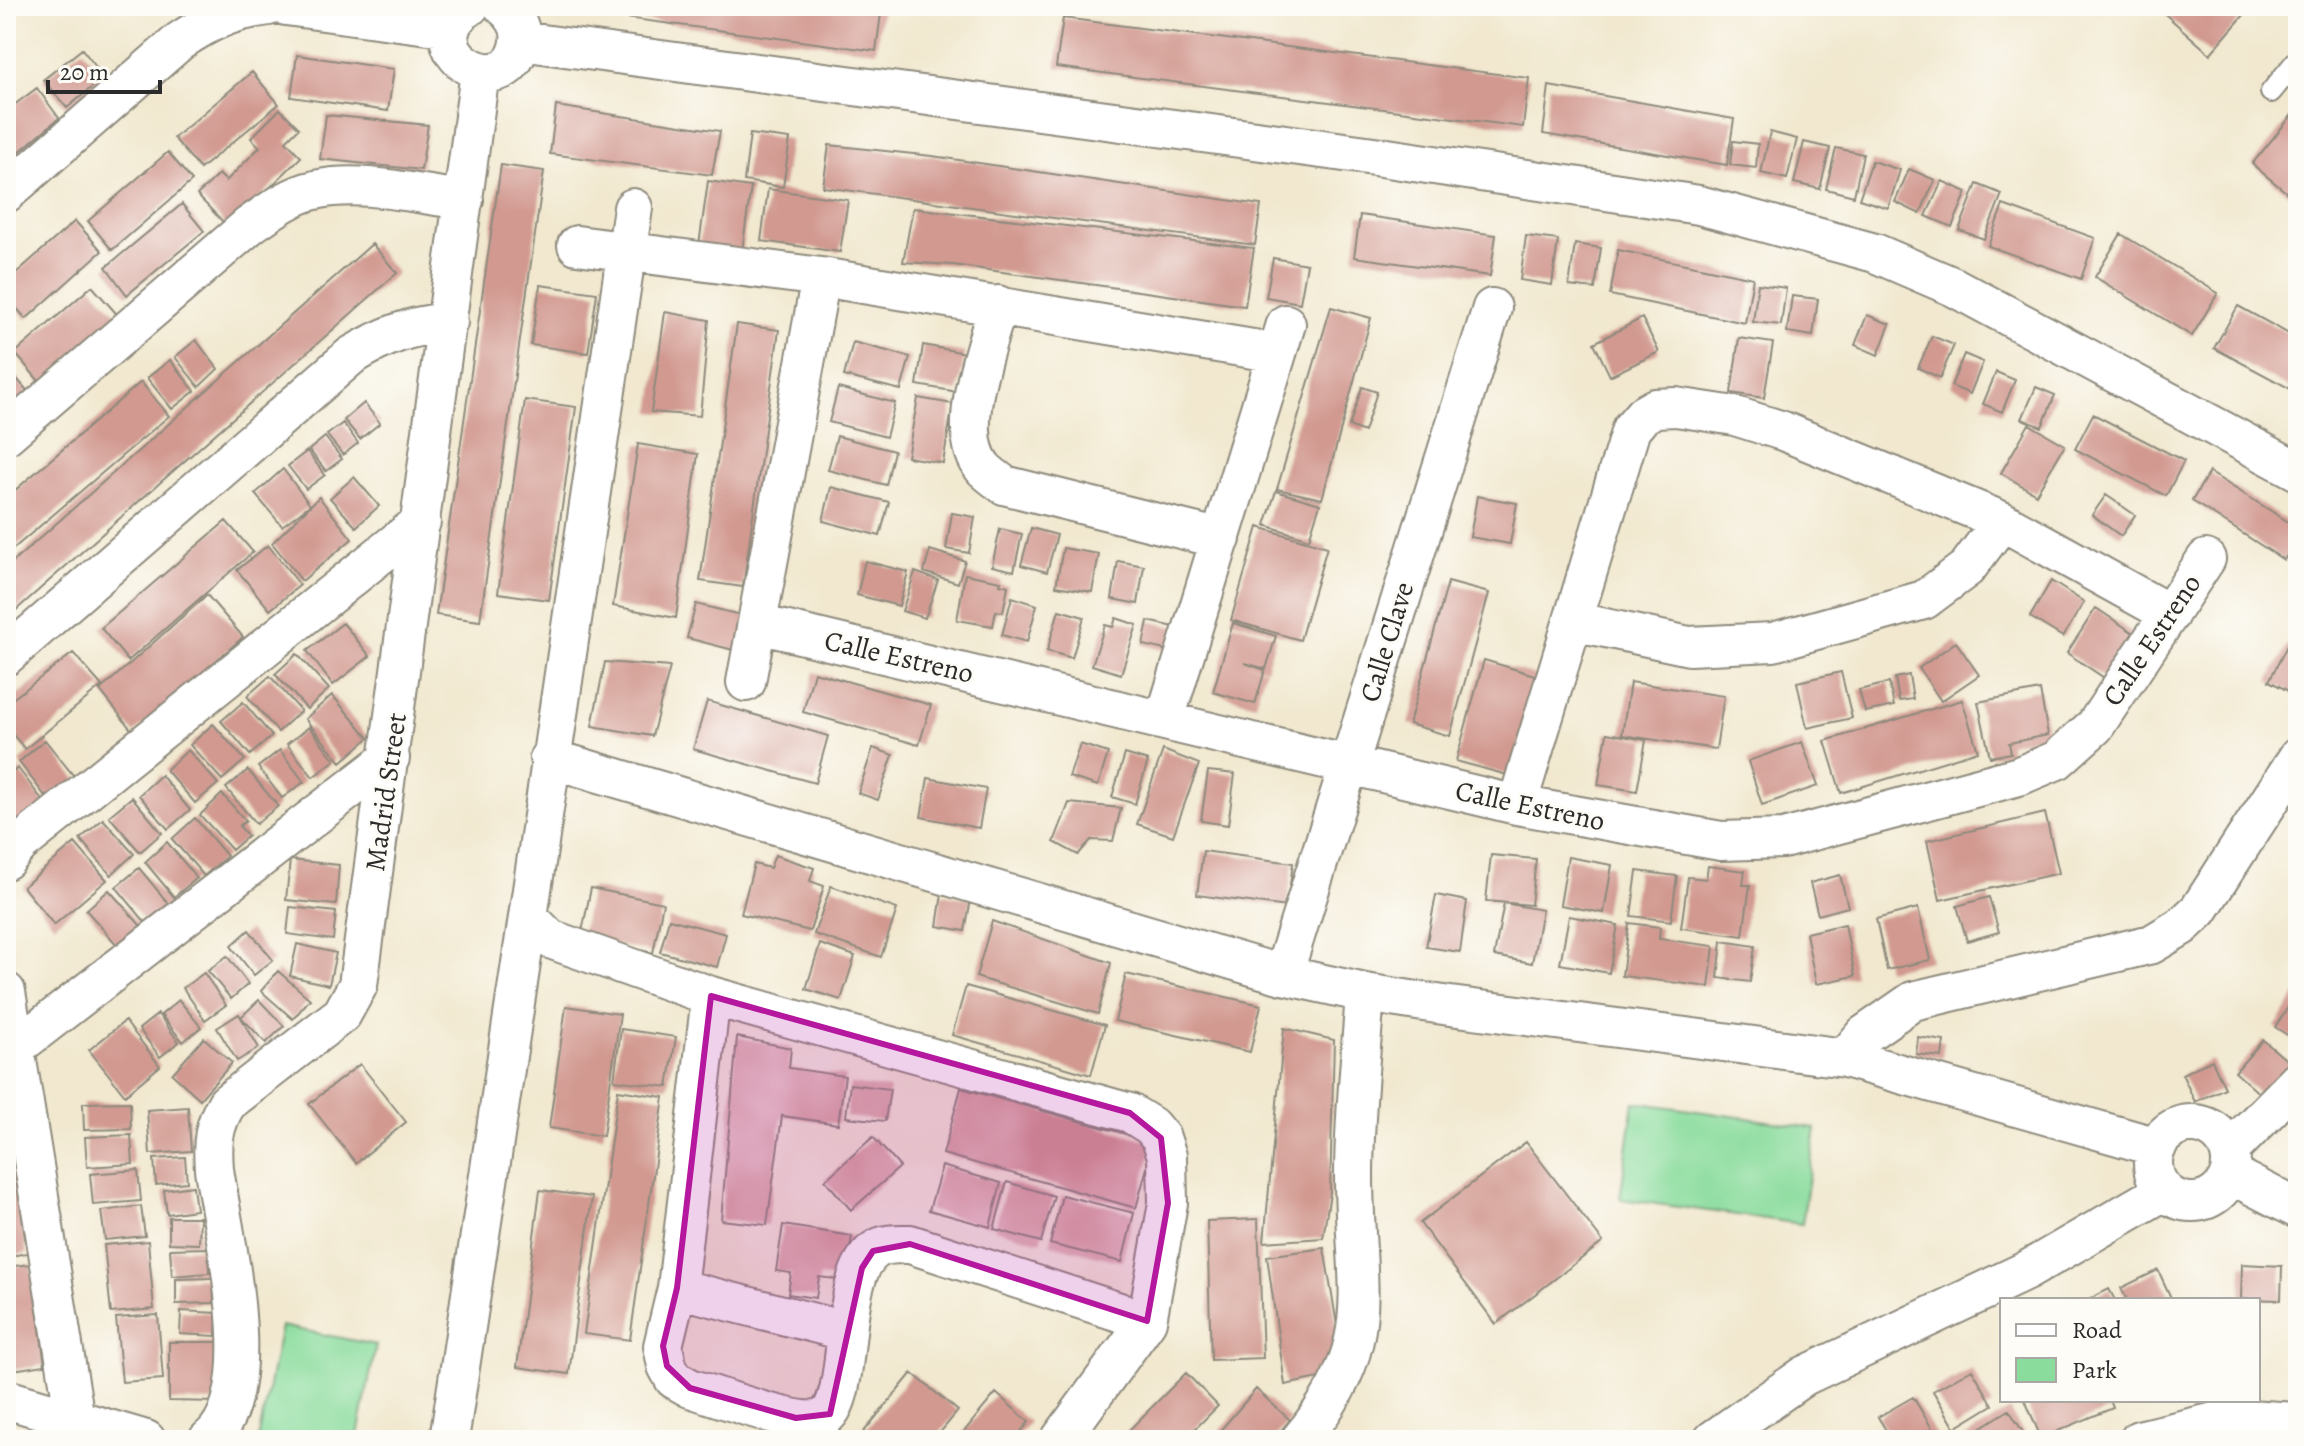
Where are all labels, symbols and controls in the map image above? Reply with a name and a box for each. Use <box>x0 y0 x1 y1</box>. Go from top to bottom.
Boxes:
scale bar <box>48 44 160 94</box>
text: 20 m <box>60 56 109 88</box>
street label: Calle Estreno <box>2094 567 2210 713</box>
street label: Calle Clave <box>1351 577 1423 707</box>
street label: Calle Estreno <box>821 621 977 693</box>
street label: Madrid Street <box>356 710 416 874</box>
street label: Calle Estreno <box>1452 772 1608 840</box>
legend <box>2000 1298 2260 1402</box>
text: Road <box>2072 1314 2122 1346</box>
text: Park <box>2072 1354 2117 1386</box>

